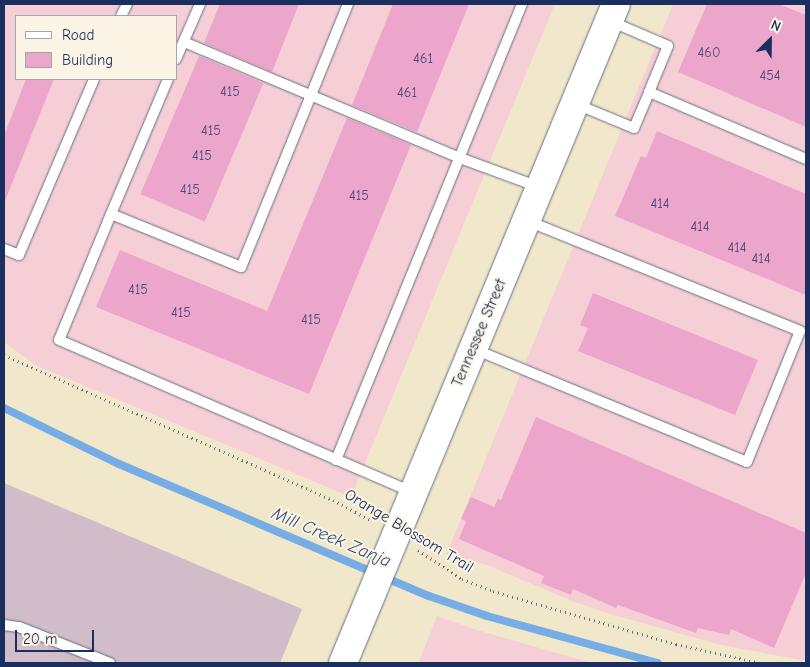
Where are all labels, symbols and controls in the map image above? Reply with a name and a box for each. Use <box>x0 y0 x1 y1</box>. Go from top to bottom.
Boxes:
legend <box>15 15 178 80</box>
north arrow <box>745 15 795 65</box>
text: N <box>769 16 784 35</box>
text: Road <box>62 26 94 44</box>
house number: 460 <box>698 45 720 61</box>
text: Building <box>62 51 113 69</box>
house number: 461 <box>413 51 433 67</box>
house number: 454 <box>759 68 781 84</box>
house number: 415 <box>220 84 240 100</box>
house number: 461 <box>397 85 417 101</box>
house number: 415 <box>201 123 221 139</box>
house number: 415 <box>192 148 212 164</box>
house number: 415 <box>180 182 200 198</box>
house number: 415 <box>349 188 369 204</box>
house number: 414 <box>650 196 670 212</box>
house number: 414 <box>690 219 710 235</box>
house number: 414 <box>727 240 747 256</box>
house number: 414 <box>751 251 771 267</box>
street label: Tennessee Street <box>448 276 510 390</box>
house number: 415 <box>128 282 148 298</box>
house number: 415 <box>171 305 191 321</box>
house number: 415 <box>301 312 321 328</box>
street label: Orange Blossom Trail <box>341 485 477 577</box>
water label: Mill Creek Zanja <box>268 503 394 573</box>
scale bar <box>18 620 96 652</box>
text: 20 m <box>23 630 57 648</box>

